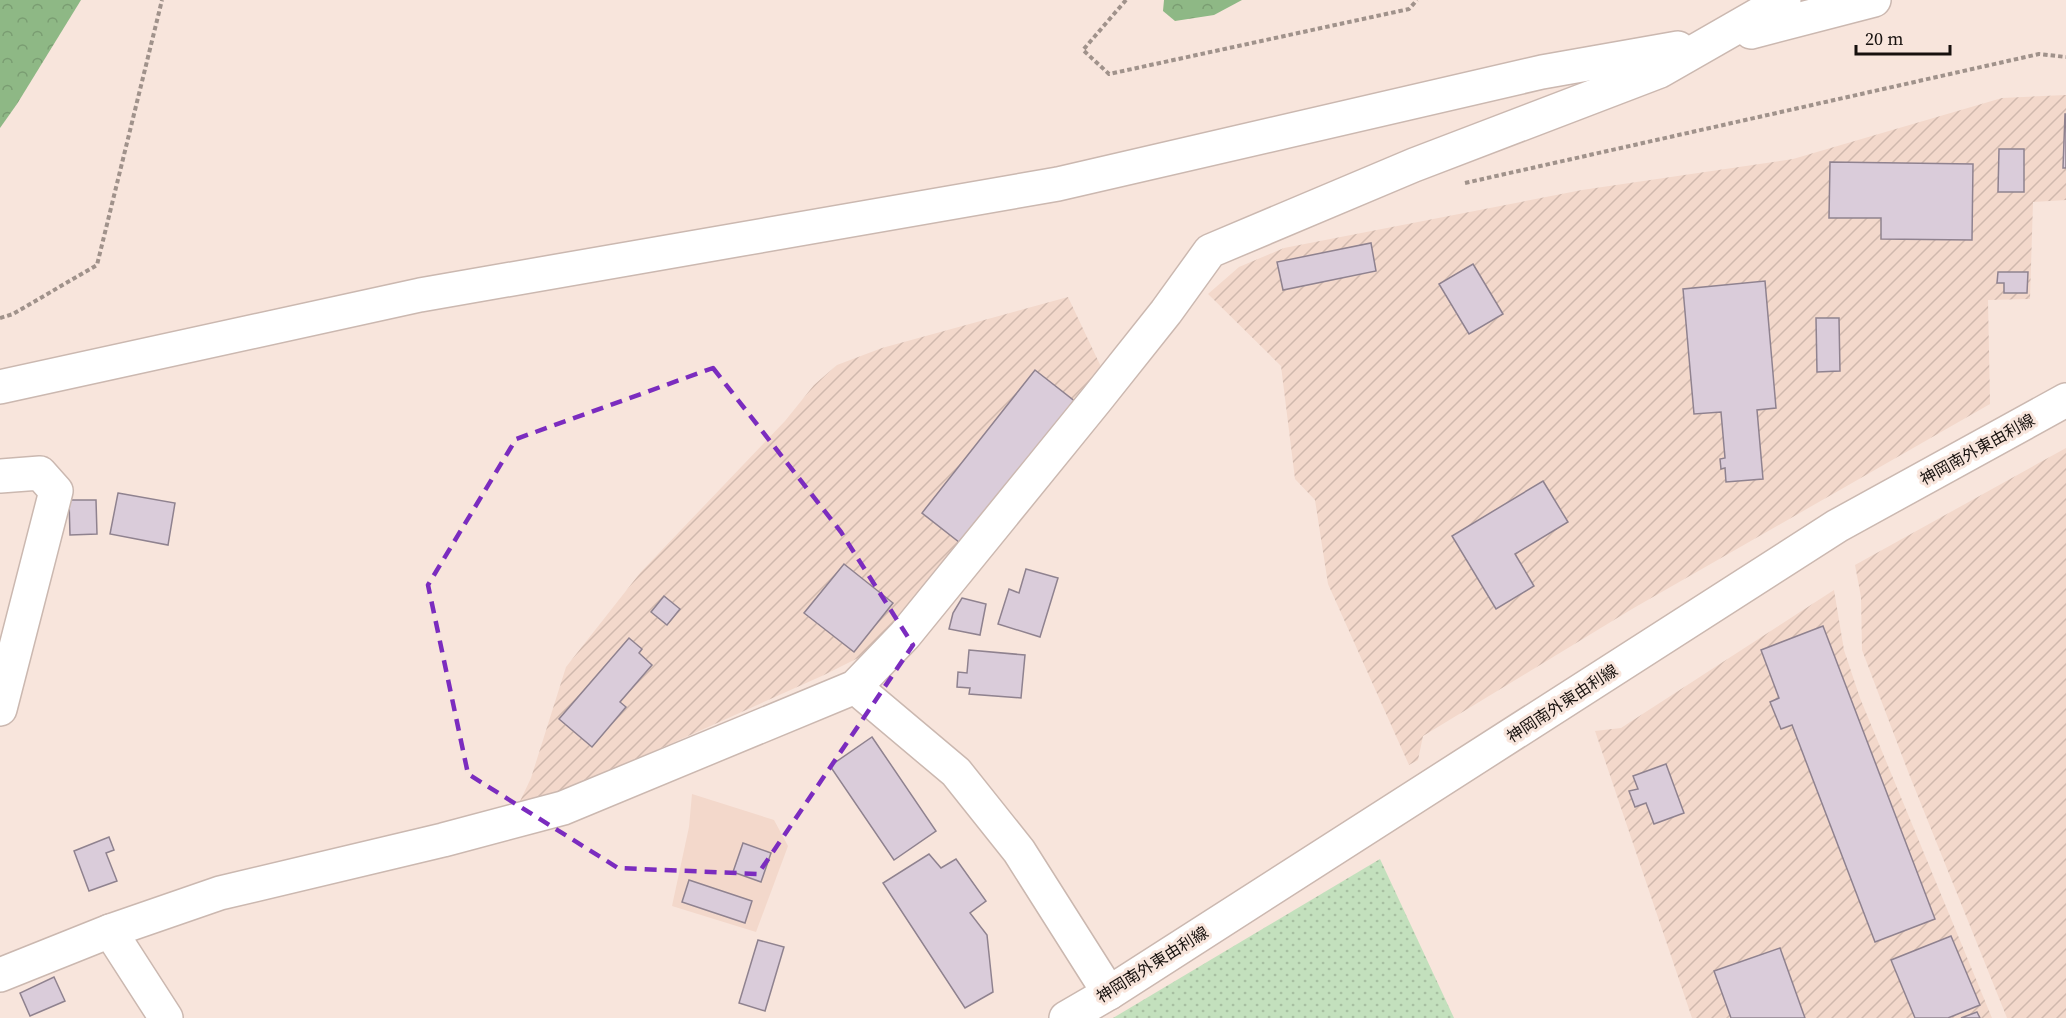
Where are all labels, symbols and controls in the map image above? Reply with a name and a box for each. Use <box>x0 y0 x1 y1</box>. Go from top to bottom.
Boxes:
scale bar <box>1856 18 1950 56</box>
text: 20 m <box>1865 26 1903 51</box>
street label: 神岡南外東由利線 <box>1916 408 2038 490</box>
street label: 神岡南外東由利線 <box>1502 659 1622 747</box>
street label: 神岡南外東由利線 <box>1092 921 1212 1007</box>

